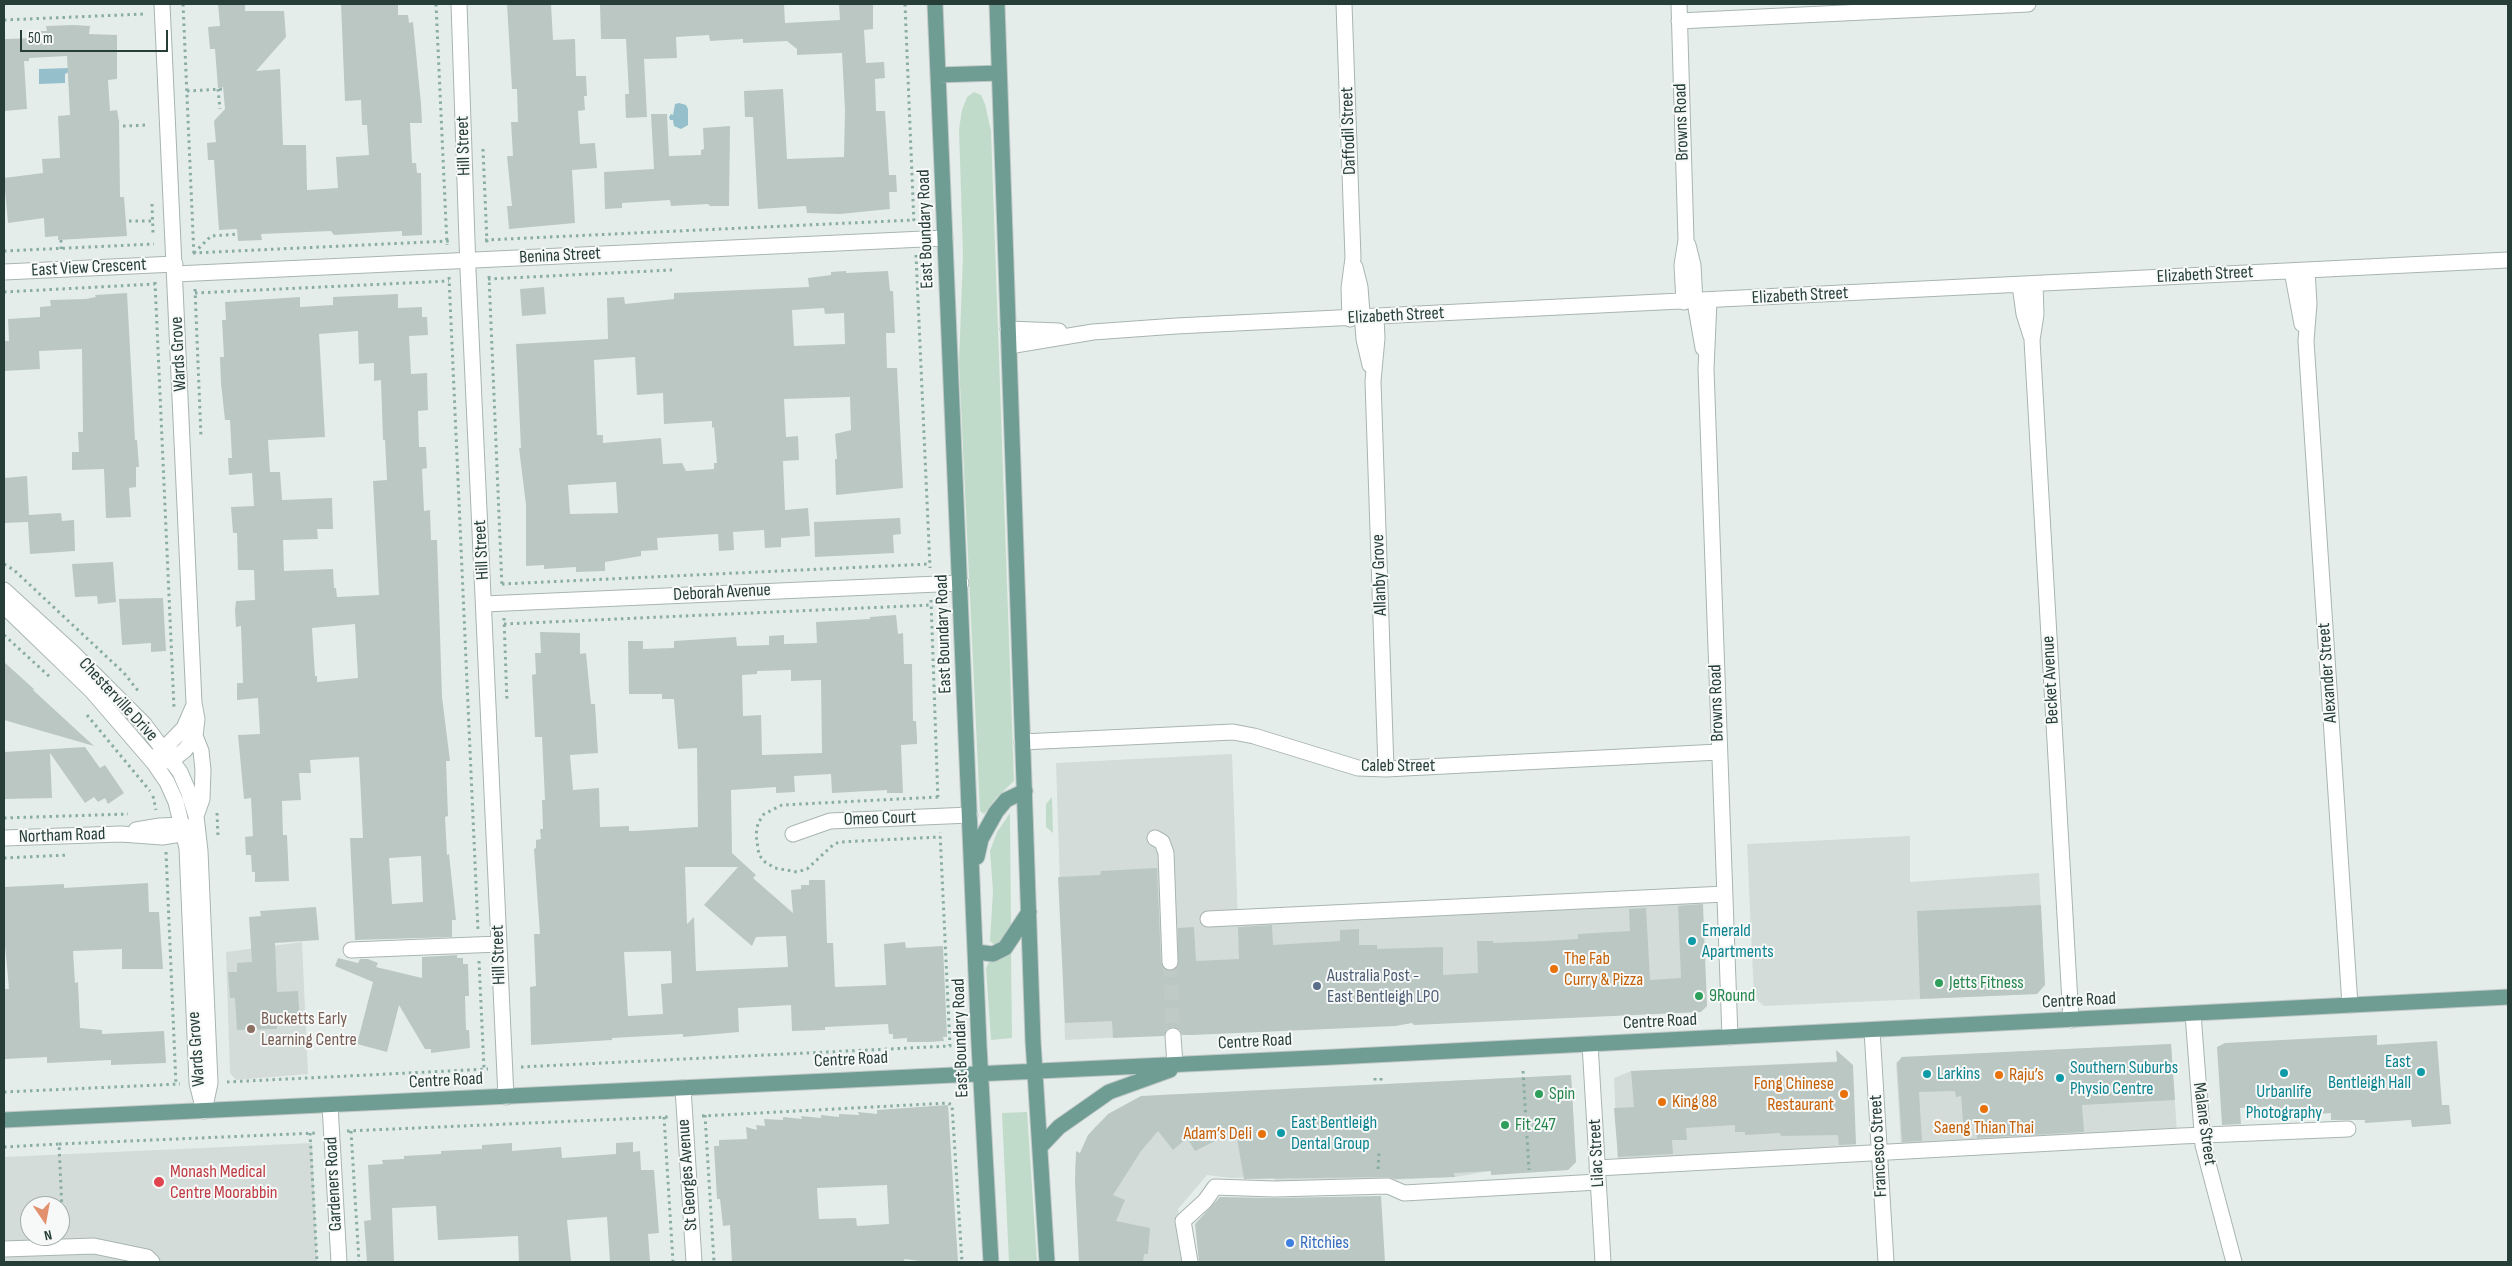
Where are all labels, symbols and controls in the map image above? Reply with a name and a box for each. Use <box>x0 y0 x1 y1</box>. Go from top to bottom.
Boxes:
scale bar <box>22 20 170 52</box>
text: 50 m <box>28 29 53 48</box>
street label: Browns Road <box>1670 83 1694 161</box>
street label: Daffodil Street <box>1337 87 1361 175</box>
street label: Hill Street <box>452 116 476 176</box>
street label: East Boundary Road <box>913 169 939 289</box>
street label: Benina Street <box>519 243 601 269</box>
street label: East View Crescent <box>31 254 147 282</box>
street label: Elizabeth Street <box>2156 262 2254 288</box>
street label: Elizabeth Street <box>1751 283 1849 309</box>
street label: Elizabeth Street <box>1347 303 1445 329</box>
street label: Wards Grove <box>166 316 192 392</box>
street label: Hill Street <box>470 519 494 581</box>
street label: Allanby Grove <box>1368 534 1392 616</box>
street label: East Boundary Road <box>931 574 957 694</box>
street label: Deborah Avenue <box>673 580 771 606</box>
street label: Alexander Street <box>2314 622 2342 724</box>
street label: Becket Avenue <box>2038 635 2064 725</box>
street label: Chesterville Drive <box>74 654 162 746</box>
street label: Browns Road <box>1705 664 1729 742</box>
street label: Caleb Street <box>1361 755 1435 777</box>
street label: Omeo Court <box>843 807 917 831</box>
street label: Northam Road <box>18 824 106 848</box>
place label: Emerald Apartments <box>1702 920 1774 962</box>
street label: Hill Street <box>487 925 511 985</box>
marker: Emerald Apartments <box>1686 935 1698 947</box>
place label: The Fab Curry & Pizza <box>1564 948 1643 991</box>
marker: The Fab Curry & Pizza <box>1548 963 1560 975</box>
place label: Australia Post - East Bentleigh LPO <box>1327 965 1439 1008</box>
place label: Jetts Fitness <box>1949 972 2024 994</box>
marker: Jetts Fitness <box>1933 977 1945 989</box>
street label: East Boundary Road <box>948 978 974 1098</box>
marker: Australia Post - East Bentleigh LPO <box>1311 980 1323 992</box>
place label: 9Round <box>1709 985 1755 1007</box>
street label: Centre Road <box>2041 988 2117 1014</box>
marker: 9Round <box>1693 990 1705 1002</box>
place label: Bucketts Early Learning Centre <box>261 1008 357 1050</box>
street label: Centre Road <box>1622 1009 1698 1035</box>
street label: Wards Grove <box>184 1011 210 1087</box>
marker: Bucketts Early Learning Centre <box>245 1023 257 1035</box>
street label: Centre Road <box>1217 1029 1293 1055</box>
street label: Centre Road <box>813 1047 889 1073</box>
place label: East Bentleigh Hall <box>2328 1051 2411 1094</box>
place label: Southern Suburbs Physio Centre <box>2070 1057 2178 1100</box>
place label: Larkins <box>1937 1063 1980 1085</box>
place label: Raju’s <box>2009 1064 2044 1086</box>
marker: East Bentleigh Hall <box>2415 1066 2427 1078</box>
marker: Urbanlife Photography <box>2278 1067 2290 1079</box>
street label: Centre Road <box>408 1068 484 1094</box>
marker: Larkins <box>1921 1068 1933 1080</box>
marker: Raju’s <box>1993 1069 2005 1081</box>
marker: Southern Suburbs Physio Centre <box>2054 1072 2066 1084</box>
place label: Fong Chinese Restaurant <box>1754 1073 1834 1116</box>
street label: Malane Street <box>2187 1081 2221 1167</box>
place label: Urbanlife Photography <box>2246 1081 2322 1124</box>
place label: Spin <box>1549 1083 1575 1105</box>
marker: Spin <box>1533 1088 1545 1100</box>
marker: Fong Chinese Restaurant <box>1838 1088 1850 1100</box>
place label: King 88 <box>1672 1091 1717 1113</box>
street label: Francesco Street <box>1866 1094 1892 1198</box>
marker: King 88 <box>1656 1096 1668 1108</box>
marker: Saeng Thian Thai <box>1978 1103 1990 1115</box>
place label: East Bentleigh Dental Group <box>1291 1112 1377 1154</box>
place label: Fit 247 <box>1515 1114 1556 1136</box>
place label: Saeng Thian Thai <box>1934 1117 2034 1139</box>
street label: St Georges Avenue <box>673 1118 703 1232</box>
street label: Lilac Street <box>1584 1118 1610 1188</box>
marker: Fit 247 <box>1499 1119 1511 1131</box>
place label: Adam’s Deli <box>1184 1123 1252 1145</box>
marker: East Bentleigh Dental Group <box>1275 1127 1287 1139</box>
marker: Adam’s Deli <box>1256 1128 1268 1140</box>
street label: Gardeners Road <box>321 1136 347 1232</box>
place label: Monash Medical Centre Moorabbin <box>170 1161 278 1204</box>
marker: Monash Medical Centre Moorabbin <box>152 1175 166 1189</box>
north arrow <box>20 1196 70 1246</box>
text: N <box>43 1226 53 1244</box>
place label: Ritchies <box>1300 1232 1349 1254</box>
marker: Ritchies <box>1284 1237 1296 1249</box>

